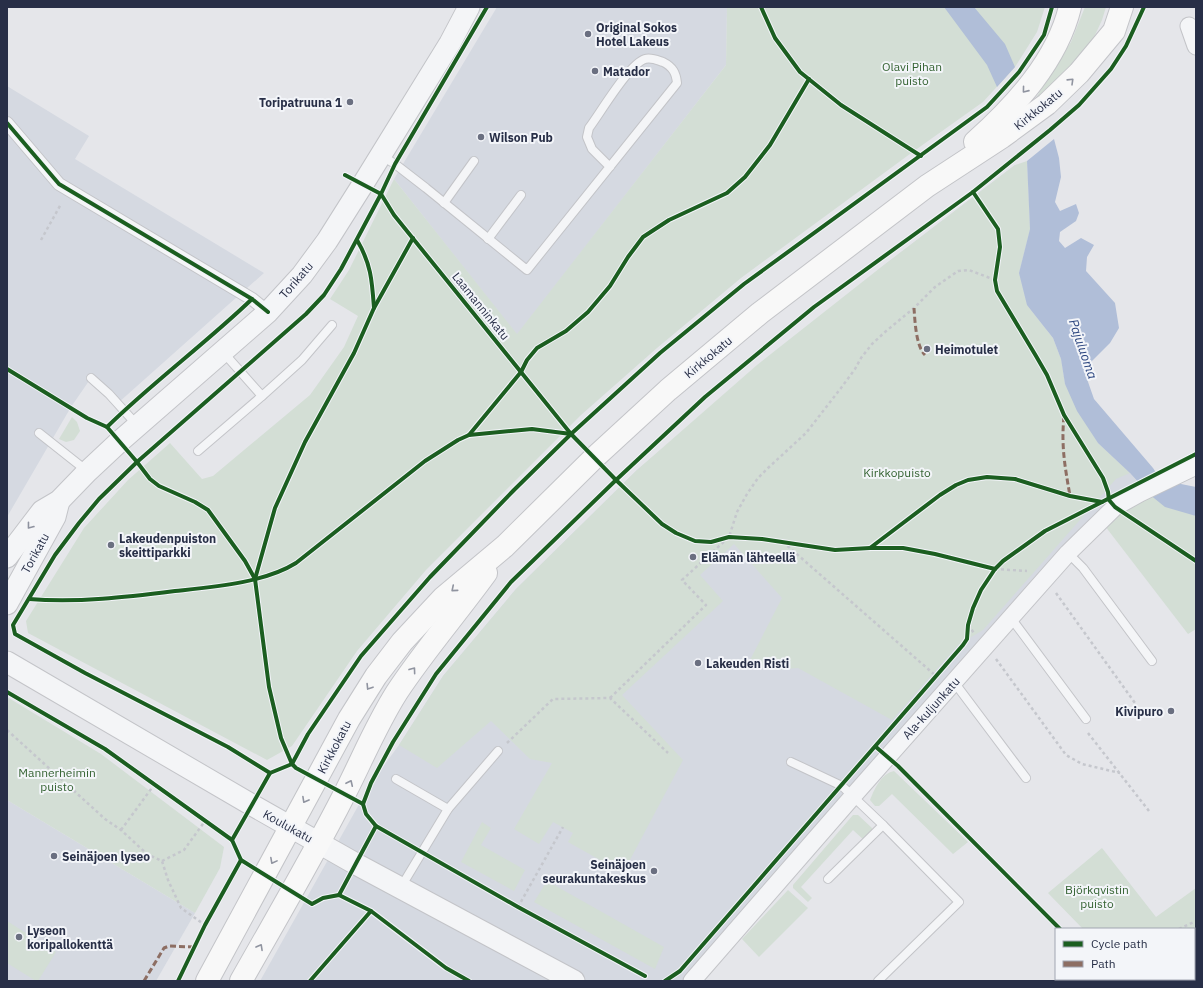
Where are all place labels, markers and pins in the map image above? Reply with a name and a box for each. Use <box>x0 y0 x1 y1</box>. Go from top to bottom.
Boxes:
place label: Original Sokos Hotel Lakeus <box>596 20 677 49</box>
marker: Original Sokos Hotel Lakeus <box>583 29 593 39</box>
place label: Matador <box>603 64 650 79</box>
marker: Matador <box>590 66 600 76</box>
place label: Toripatruuna 1 <box>259 95 342 110</box>
marker: Toripatruuna 1 <box>345 97 355 107</box>
place label: Wilson Pub <box>489 130 553 145</box>
marker: Wilson Pub <box>476 132 486 142</box>
place label: Heimotulet <box>935 342 998 357</box>
marker: Heimotulet <box>922 344 932 354</box>
place label: Lakeudenpuiston skeittiparkki <box>119 531 216 560</box>
marker: Lakeudenpuiston skeittiparkki <box>106 540 116 550</box>
place label: Elämän lähteellä <box>701 550 796 565</box>
marker: Elämän lähteellä <box>688 552 698 562</box>
place label: Lakeuden Risti <box>706 656 789 671</box>
marker: Lakeuden Risti <box>693 658 703 668</box>
place label: Kivipuro <box>1115 704 1163 719</box>
marker: Kivipuro <box>1166 706 1176 716</box>
place label: Seinäjoen lyseo <box>62 849 150 864</box>
marker: Seinäjoen lyseo <box>49 851 59 861</box>
place label: Seinäjoen seurakuntakeskus <box>543 857 646 886</box>
marker: Seinäjoen seurakuntakeskus <box>649 866 659 876</box>
place label: Lyseon koripallokenttä <box>27 923 113 952</box>
marker: Lyseon koripallokenttä <box>14 932 24 942</box>

